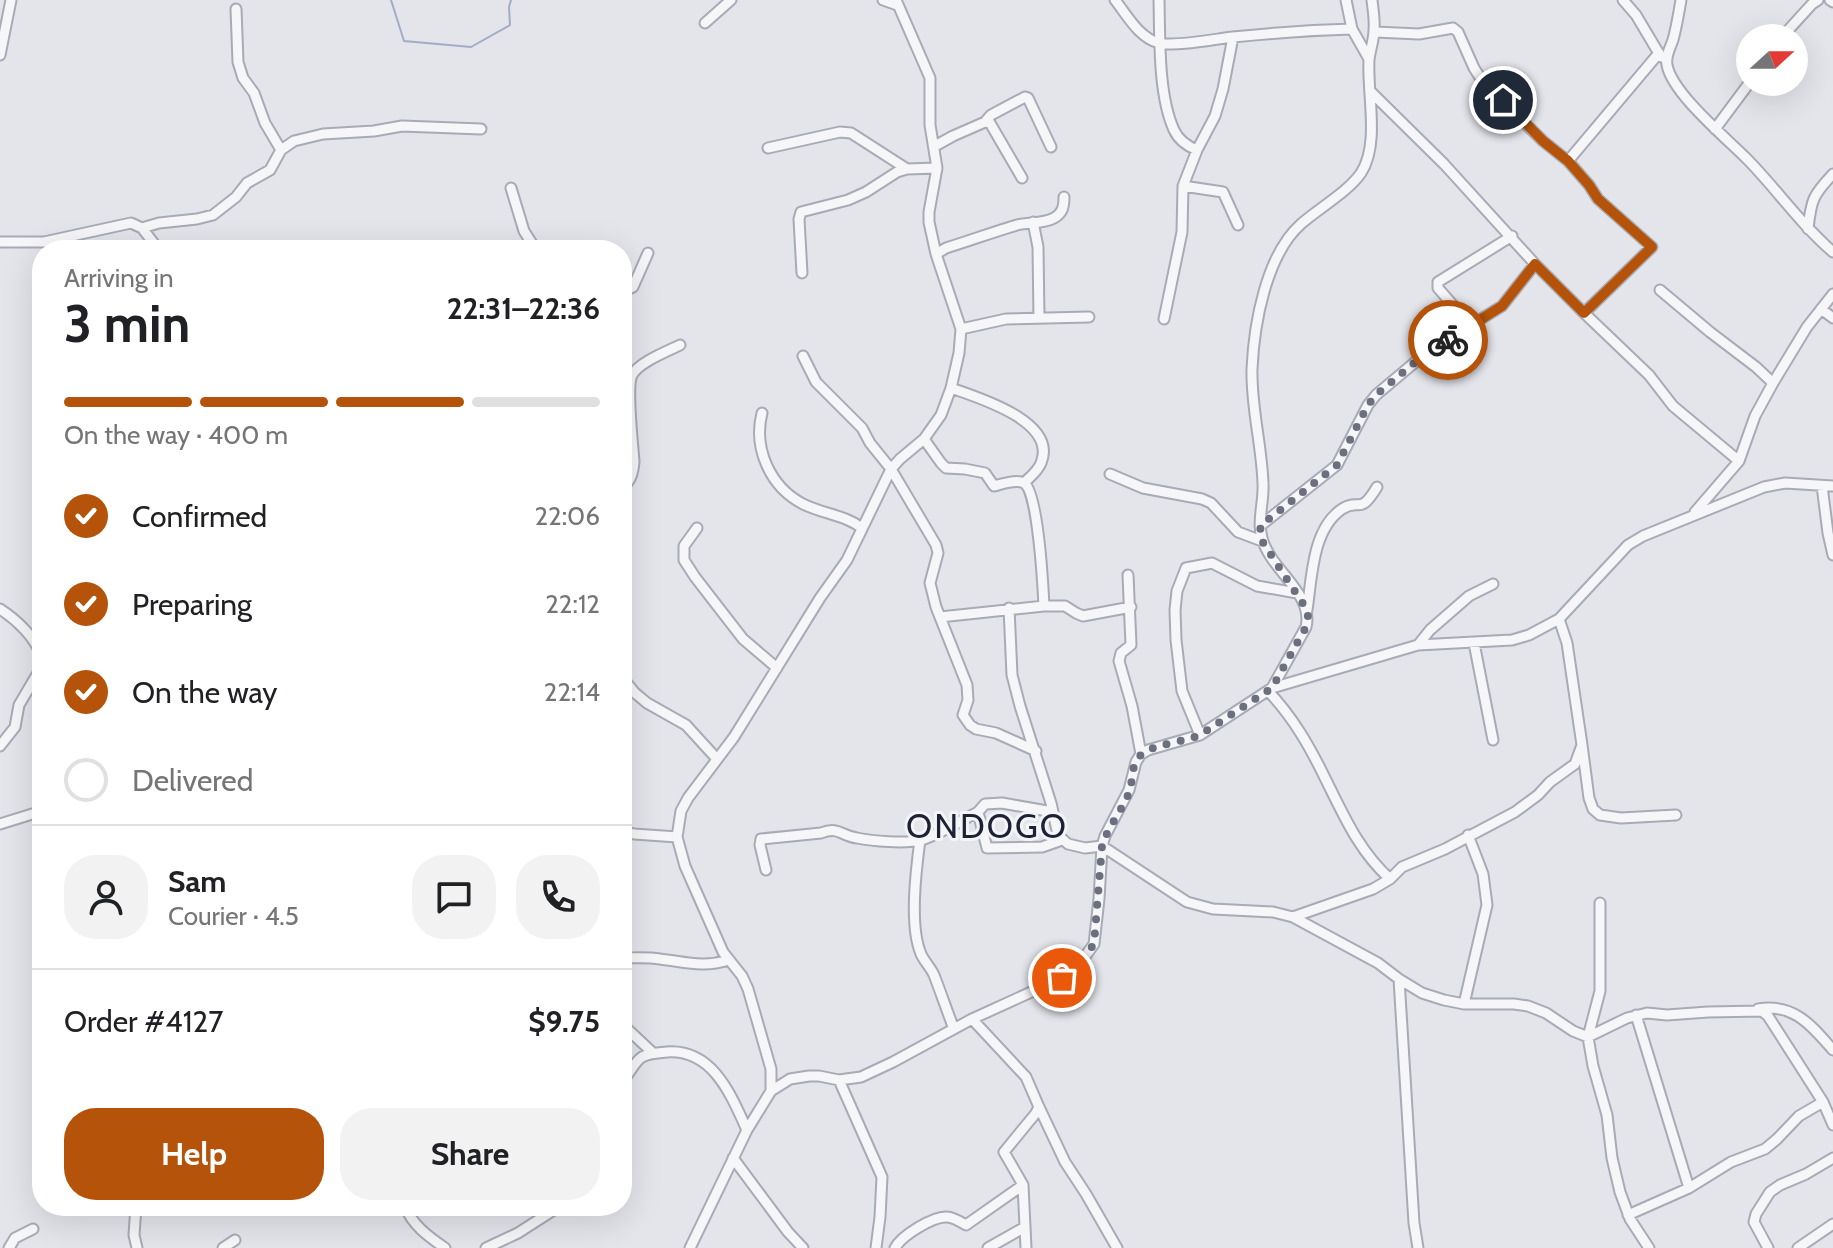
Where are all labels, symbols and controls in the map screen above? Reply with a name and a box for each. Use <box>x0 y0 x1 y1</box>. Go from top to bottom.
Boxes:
north arrow <box>1736 24 1808 96</box>
map controls <box>1736 24 1808 96</box>
pin <box>1469 66 1537 134</box>
icon: home <box>1481 78 1525 122</box>
text: Arriving in <box>64 262 174 294</box>
text: 22:31–22:36 <box>447 290 600 327</box>
text: 3 min <box>64 292 190 355</box>
courier <box>1408 300 1488 380</box>
icon: bike <box>1426 318 1470 362</box>
text: On the way · 400 m <box>64 419 288 451</box>
icon: check <box>64 494 108 538</box>
text: Confirmed <box>132 498 267 535</box>
text: 22:06 <box>534 500 600 532</box>
icon: check <box>64 582 108 626</box>
text: Preparing <box>132 586 252 623</box>
text: 22:12 <box>545 588 600 620</box>
icon: check <box>64 670 108 714</box>
text: On the way <box>132 674 277 711</box>
text: 22:14 <box>544 676 600 708</box>
text: Delivered <box>132 762 253 799</box>
district label: ONDOGO <box>906 805 1068 847</box>
button: person <box>64 855 148 939</box>
button: chat <box>412 855 496 939</box>
button: phone <box>516 855 600 939</box>
text: Sam <box>168 863 226 900</box>
text: Courier · 4.5 <box>168 900 299 932</box>
pin <box>1028 944 1096 1012</box>
icon: bag <box>1040 956 1084 1000</box>
text: Order #4127 <box>64 1003 223 1040</box>
text: $9.75 <box>528 1003 600 1040</box>
button: Help <box>64 1108 324 1200</box>
button: Share <box>340 1108 600 1200</box>

